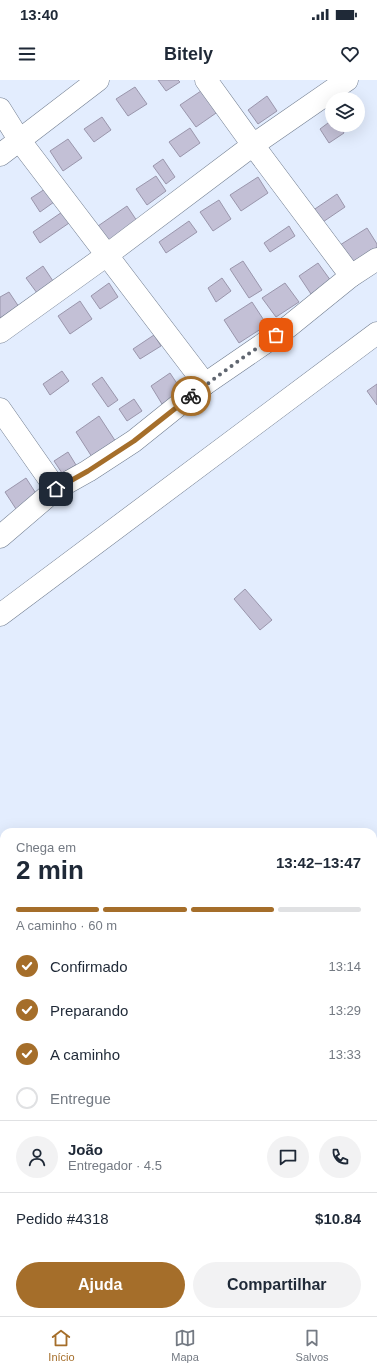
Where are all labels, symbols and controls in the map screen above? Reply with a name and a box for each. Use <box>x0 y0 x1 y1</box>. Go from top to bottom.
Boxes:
text: 13:40 <box>20 6 58 23</box>
icon: menu <box>16 43 38 65</box>
icon: heart <box>339 43 361 65</box>
text: Bitely <box>164 44 213 64</box>
map controls <box>325 92 365 132</box>
button: layers <box>325 92 365 132</box>
pin <box>259 318 293 352</box>
icon: bag <box>265 324 287 346</box>
courier <box>171 376 211 416</box>
icon: bike <box>180 385 202 407</box>
pin <box>39 472 73 506</box>
icon: home <box>45 478 67 500</box>
text: Chega em <box>16 840 76 855</box>
text: 13:42–13:47 <box>276 854 361 871</box>
text: 2 min <box>16 855 84 885</box>
text: A caminho · 60 m <box>16 918 117 933</box>
icon: check <box>16 955 38 977</box>
text: Confirmado <box>50 958 128 975</box>
text: 13:14 <box>328 959 361 974</box>
icon: check <box>16 999 38 1021</box>
text: Preparando <box>50 1002 128 1019</box>
text: 13:29 <box>328 1003 361 1018</box>
icon: check <box>16 1043 38 1065</box>
text: A caminho <box>50 1046 120 1063</box>
text: 13:33 <box>328 1047 361 1062</box>
text: Entregue <box>50 1090 111 1107</box>
button: person <box>16 1136 58 1178</box>
button: chat <box>267 1136 309 1178</box>
button: phone <box>319 1136 361 1178</box>
text: João <box>68 1141 103 1158</box>
text: Entregador · 4.5 <box>68 1158 162 1173</box>
text: Pedido #4318 <box>16 1210 109 1227</box>
text: $10.84 <box>315 1210 361 1227</box>
button: Ajuda <box>16 1262 185 1308</box>
button: Compartilhar <box>193 1262 361 1308</box>
tab: Início <box>48 1327 75 1363</box>
tab: Mapa <box>171 1327 199 1363</box>
tab: Salvos <box>296 1327 329 1363</box>

